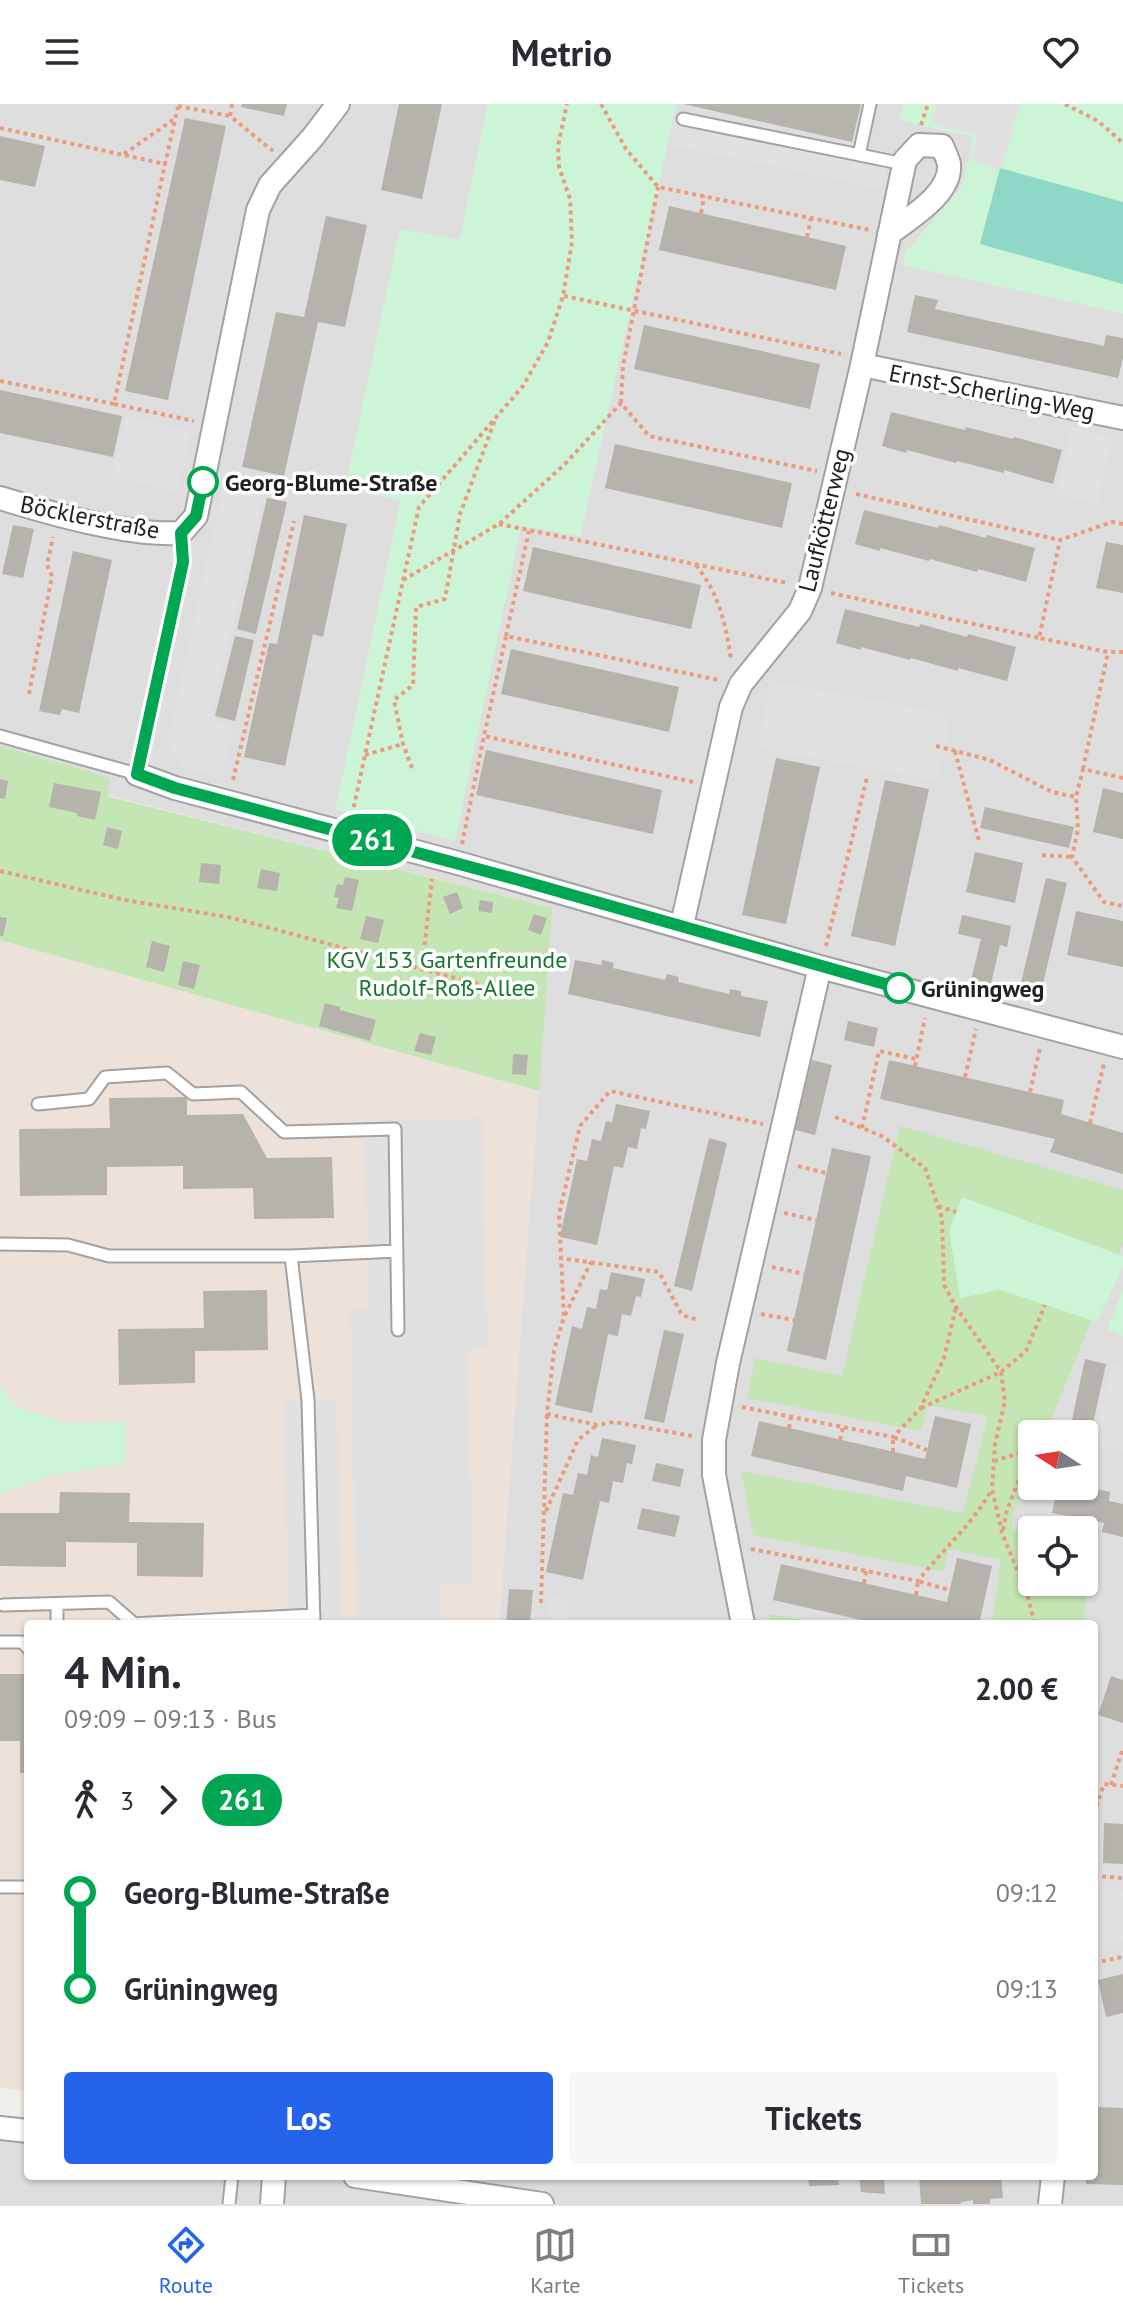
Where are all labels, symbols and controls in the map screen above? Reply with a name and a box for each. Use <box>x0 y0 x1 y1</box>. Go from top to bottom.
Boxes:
text: Metrio <box>511 29 612 76</box>
icon: menu <box>40 30 84 74</box>
icon: heart <box>1039 30 1083 74</box>
street label: Ernst-Scherling-Weg <box>886 357 1098 427</box>
street label: Laufkötterweg <box>791 445 857 595</box>
marker: Georg-Blume-Straße <box>188 467 218 497</box>
place label: Georg-Blume-Straße <box>225 467 438 498</box>
street label: Böcklerstraße <box>18 488 162 546</box>
line badge: 261 <box>326 814 418 866</box>
text: 261 <box>348 821 396 858</box>
park label: KGV 153 Gartenfreunde Rudolf-Roß-Allee <box>327 944 567 1003</box>
marker: Grüningweg <box>884 973 914 1003</box>
place label: Grüningweg <box>921 973 1044 1004</box>
north arrow <box>1018 1420 1098 1500</box>
map controls <box>1018 1420 1098 1596</box>
button: locate <box>1018 1516 1098 1596</box>
text: 4 Min. <box>64 1643 182 1700</box>
text: 2.00 € <box>975 1669 1058 1708</box>
text: 09:09 – 09:13 · Bus <box>64 1702 277 1735</box>
icon: walk <box>64 1778 108 1822</box>
icon: forward <box>146 1778 190 1822</box>
text: 261 <box>218 1781 266 1818</box>
text: 3 <box>120 1784 134 1817</box>
text: Georg-Blume-Straße <box>124 1873 390 1912</box>
text: 09:12 <box>996 1876 1058 1909</box>
text: Grüningweg <box>124 1969 278 2008</box>
text: 09:13 <box>996 1972 1058 2005</box>
button: Los <box>64 2072 553 2164</box>
button: Tickets <box>569 2072 1058 2164</box>
tab: Route <box>159 2223 213 2299</box>
tab: Karte <box>530 2223 581 2299</box>
tab: Tickets <box>898 2223 964 2299</box>

